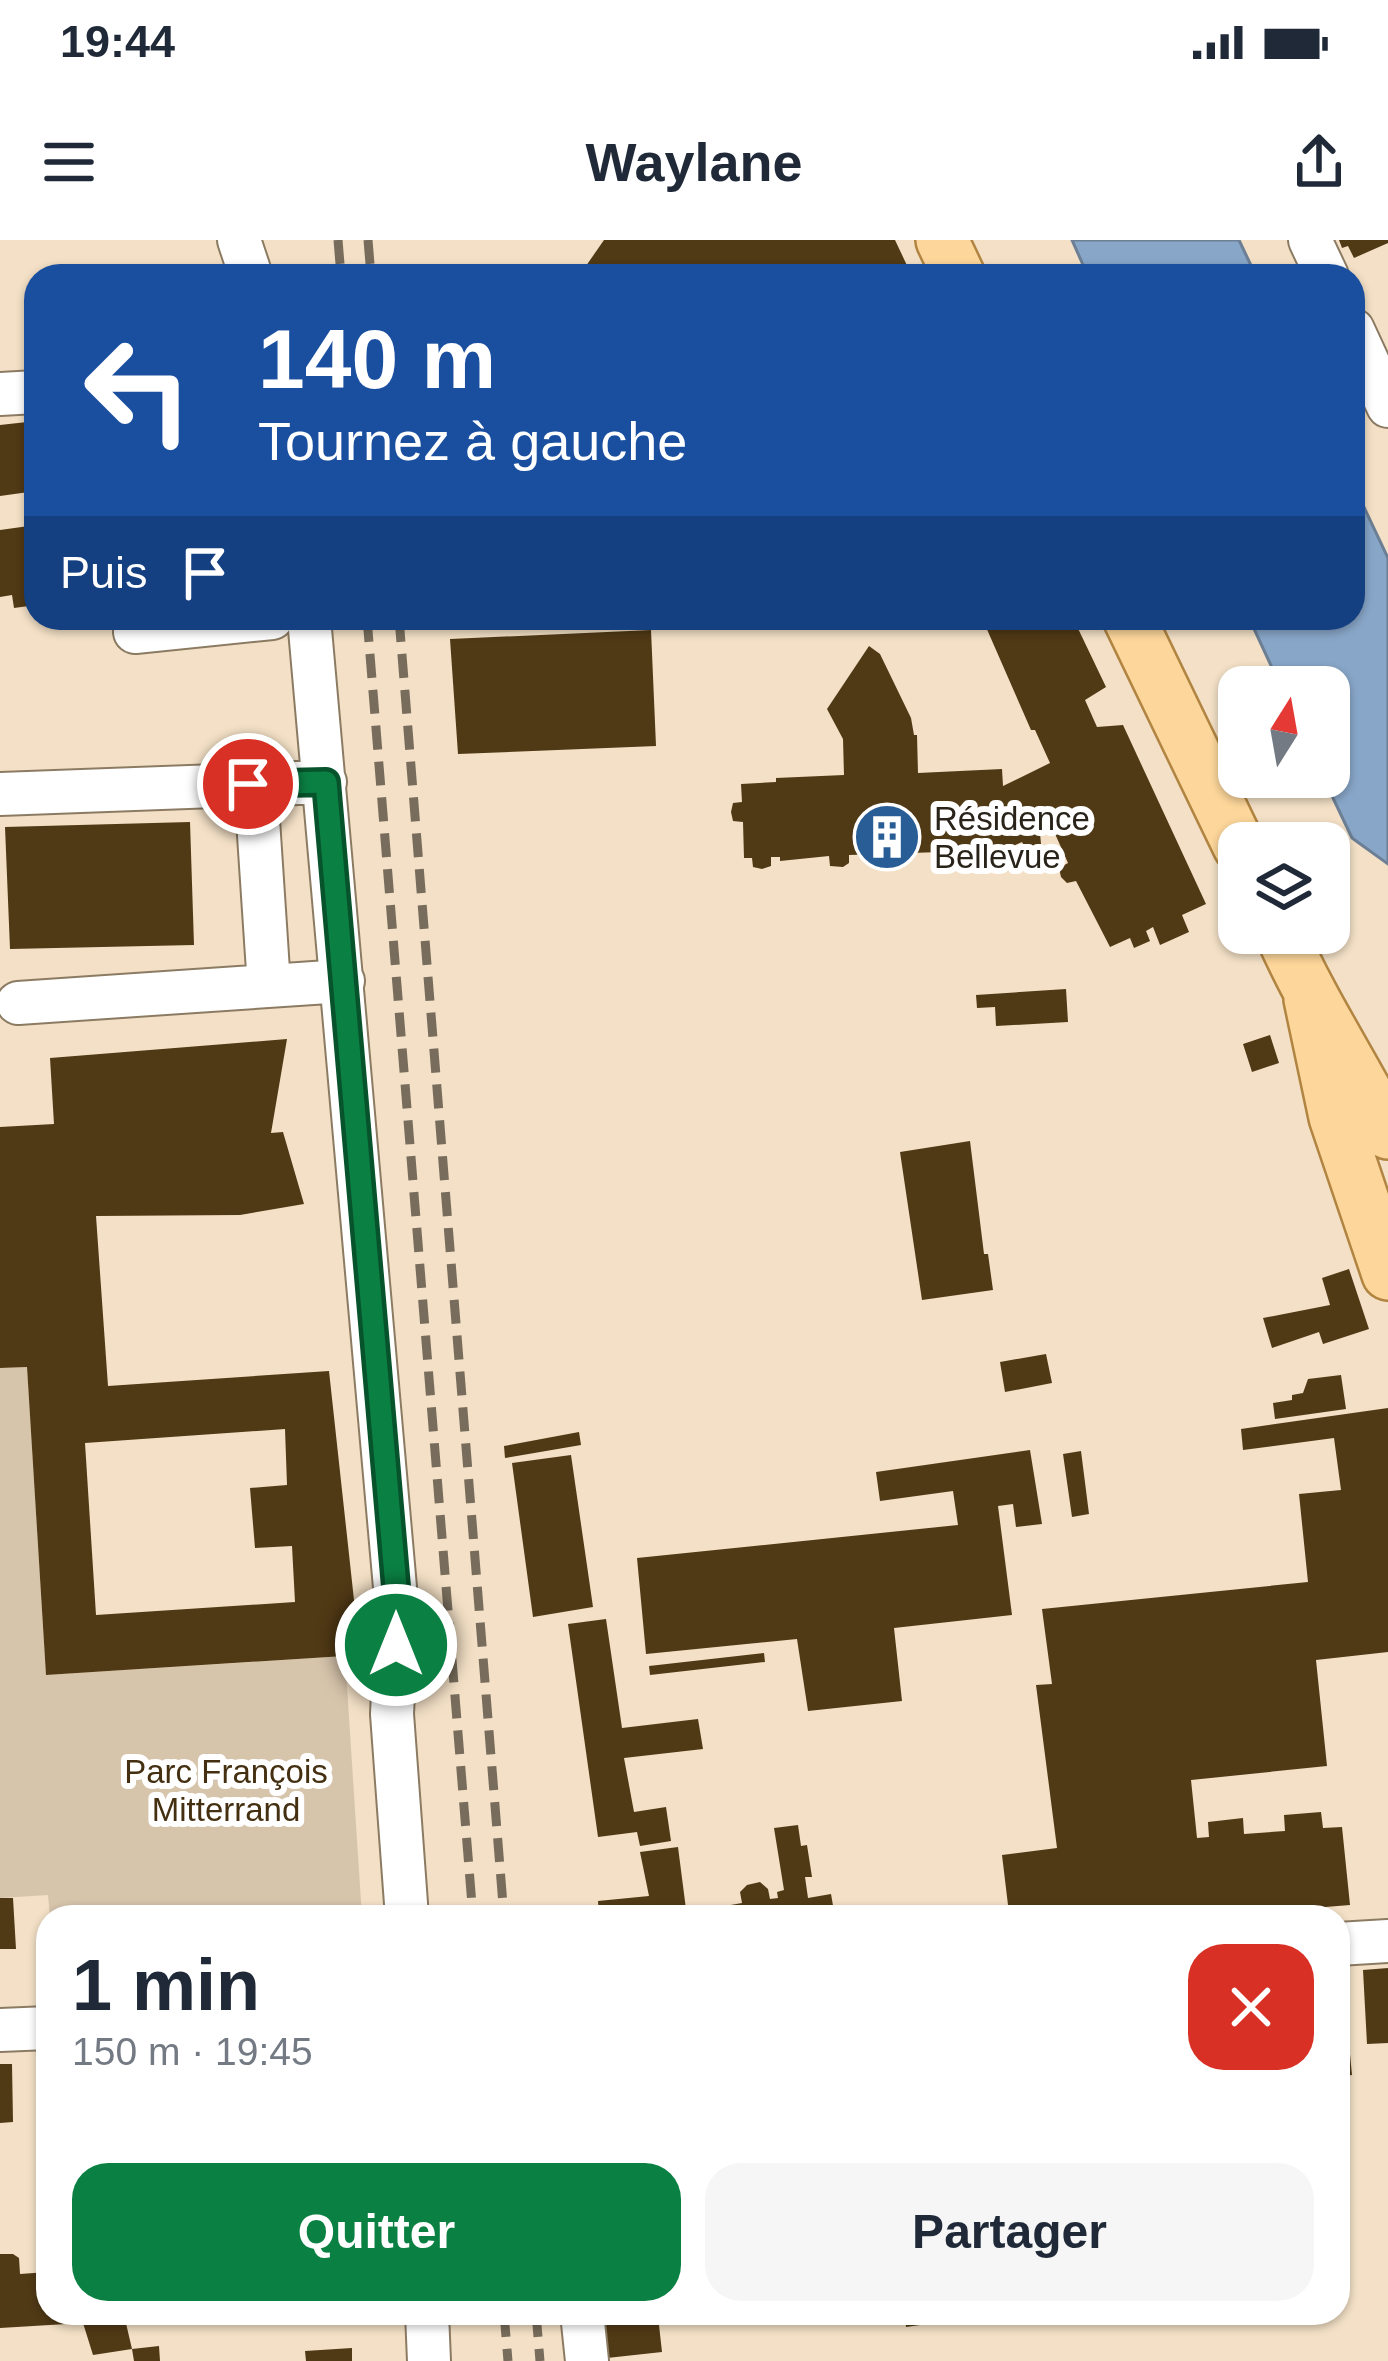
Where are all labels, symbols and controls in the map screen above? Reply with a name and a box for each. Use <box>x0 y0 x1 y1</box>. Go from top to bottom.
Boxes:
text: 19:44 <box>60 16 175 67</box>
icon: menu <box>36 129 102 195</box>
icon: share <box>1286 129 1352 195</box>
text: Waylane <box>585 132 803 192</box>
icon: left <box>60 312 216 468</box>
text: 140 m <box>258 312 496 406</box>
text: Tournez à gauche <box>258 411 687 471</box>
icon: arrive <box>172 540 238 606</box>
text: Puis <box>60 547 148 598</box>
north arrow <box>1218 666 1350 798</box>
map controls <box>1218 666 1350 954</box>
pin <box>197 733 299 835</box>
icon: arrive <box>215 751 281 817</box>
place label: Résidence Bellevue <box>934 800 1090 875</box>
building icon: Résidence Bellevue <box>852 802 922 872</box>
button: layers <box>1218 822 1350 954</box>
position arrow <box>333 1582 459 1708</box>
park label: Parc François Mitterrand <box>124 1753 328 1828</box>
button: close <box>1188 1944 1314 2070</box>
text: 1 min <box>72 1945 260 2025</box>
text: 150 m · 19:45 <box>72 2030 313 2073</box>
button: Quitter <box>72 2163 681 2301</box>
button: Partager <box>705 2163 1314 2301</box>

